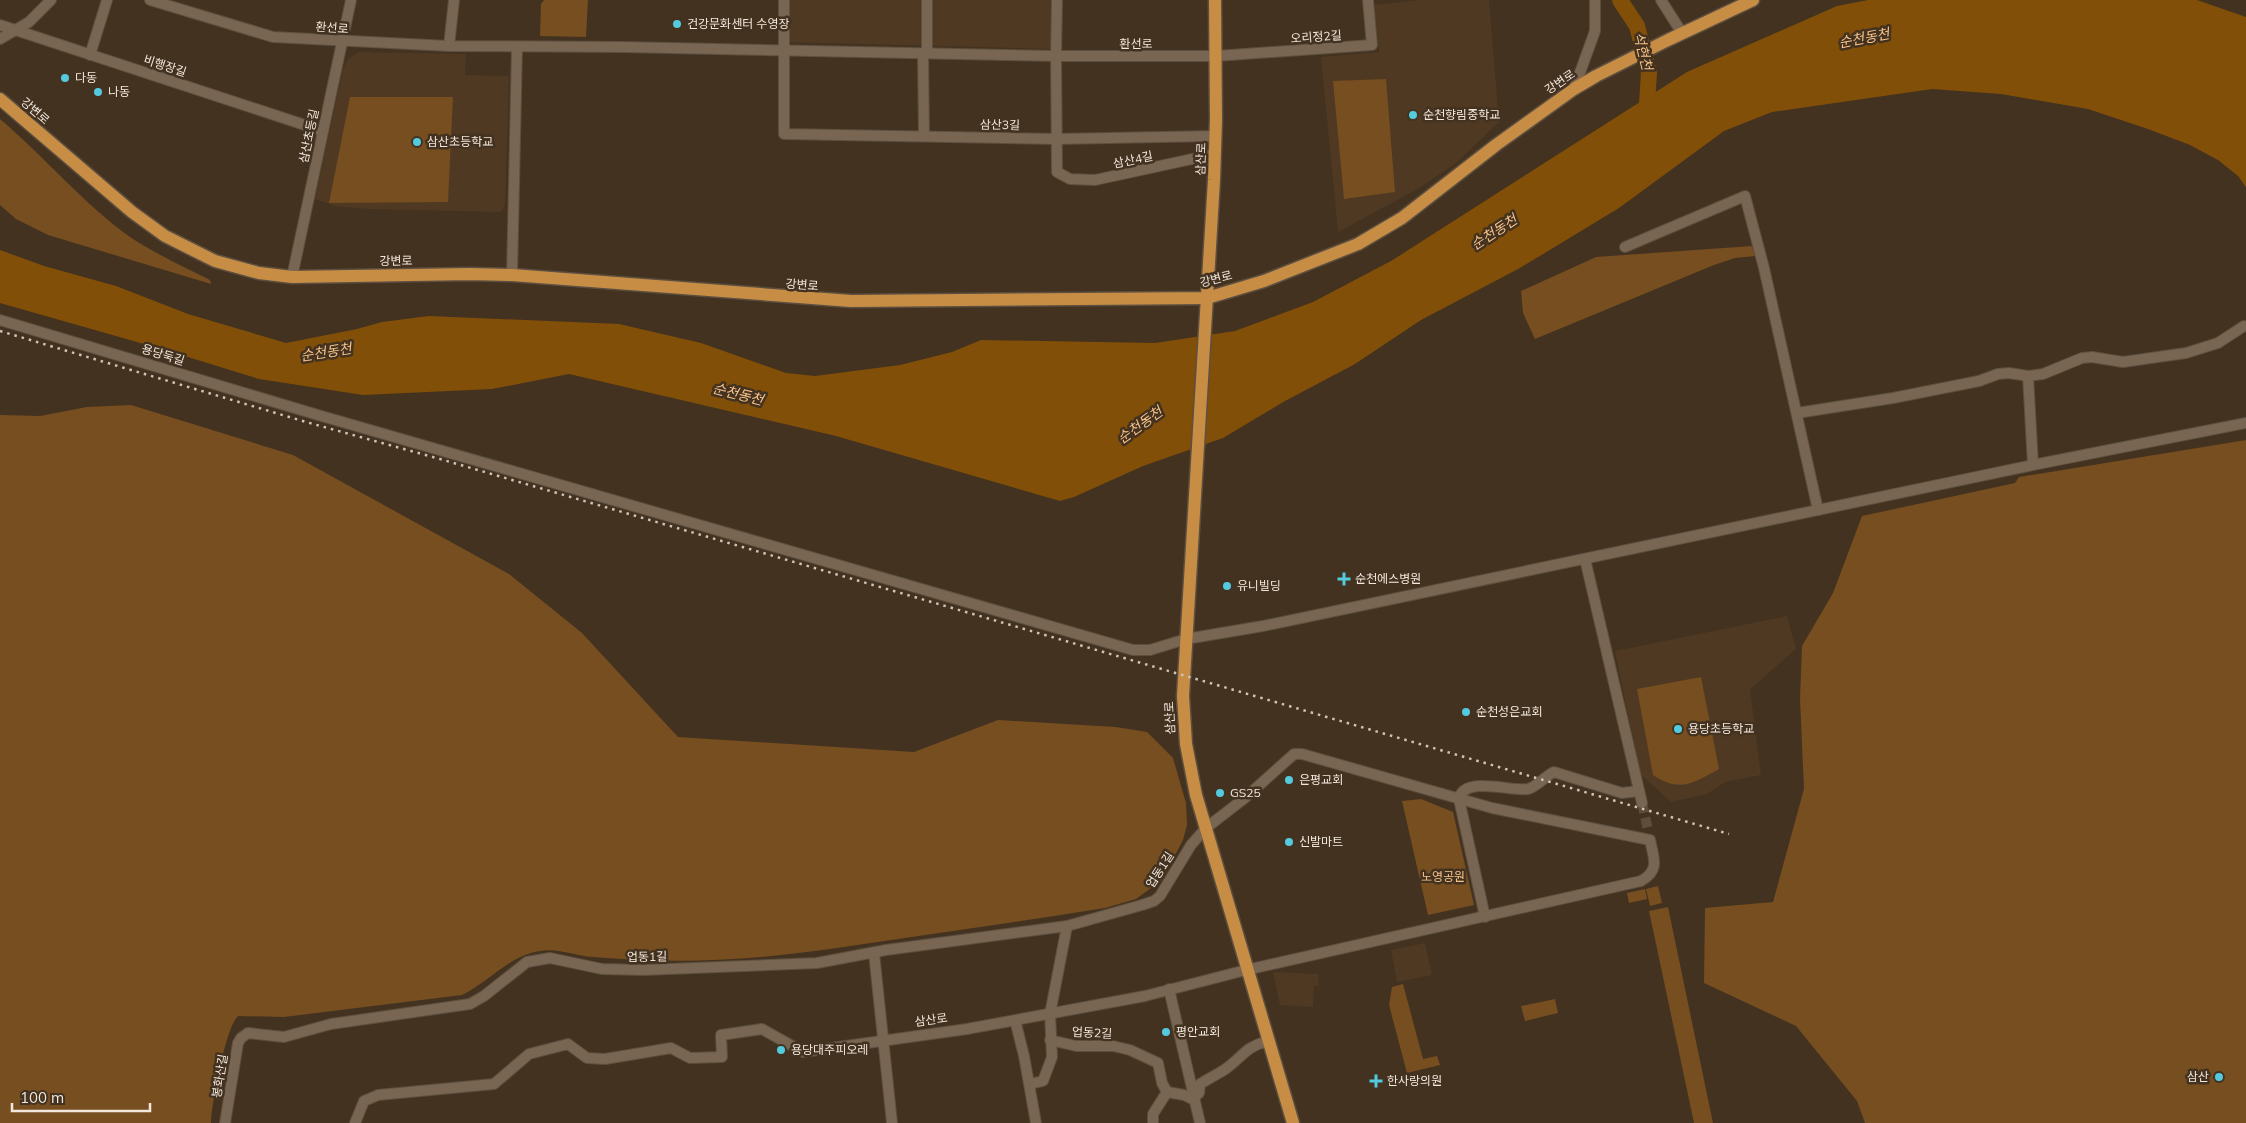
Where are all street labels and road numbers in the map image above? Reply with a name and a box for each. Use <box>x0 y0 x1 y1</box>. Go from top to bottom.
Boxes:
street label: 환선로 <box>315 19 349 36</box>
street label: 오리정2길 <box>1290 27 1342 46</box>
street label: 환선로 <box>1119 36 1153 51</box>
street label: 비행장길 <box>142 52 188 79</box>
street label: 강변로 <box>1542 66 1578 97</box>
street label: 강변로 <box>18 94 53 127</box>
street label: 삼산초등길 <box>295 107 322 164</box>
street label: 삼산3길 <box>980 117 1020 132</box>
street label: 삼산로 <box>1192 142 1209 176</box>
street label: 삼산4길 <box>1112 148 1154 171</box>
street label: 강변로 <box>379 253 413 268</box>
street label: 강변로 <box>1198 267 1234 290</box>
street label: 강변로 <box>785 276 819 293</box>
street label: 용당둑길 <box>140 341 186 368</box>
street label: 삼산로 <box>1161 701 1178 735</box>
street label: 업동1길 <box>1142 849 1177 891</box>
street label: 업동1길 <box>627 949 667 964</box>
street label: 삼산로 <box>913 1010 948 1029</box>
street label: 업동2길 <box>1071 1024 1113 1041</box>
street label: 봉화산길 <box>209 1053 230 1099</box>

